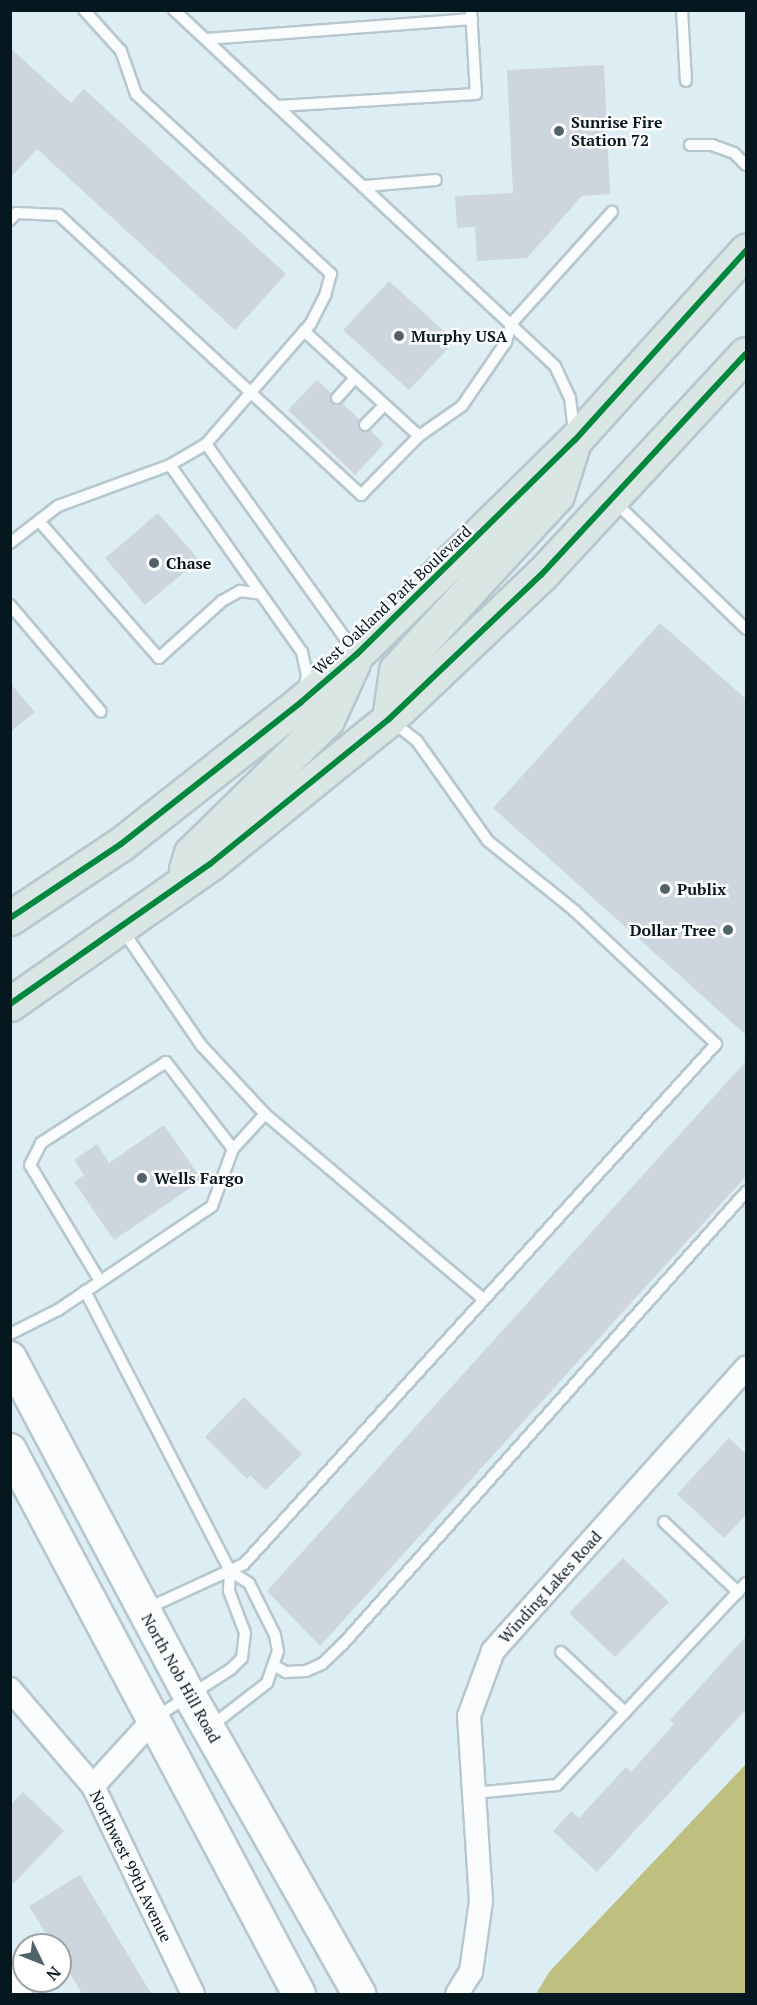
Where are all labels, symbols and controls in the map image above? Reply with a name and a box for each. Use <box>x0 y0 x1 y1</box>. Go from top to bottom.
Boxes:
place label: Sunrise Fire Station 72 <box>571 112 663 150</box>
marker: Sunrise Fire Station 72 <box>552 124 566 138</box>
place label: Murphy USA <box>411 326 508 346</box>
marker: Murphy USA <box>392 329 406 343</box>
street label: West Oakland Park Boulevard <box>309 522 475 678</box>
place label: Chase <box>166 553 211 573</box>
marker: Chase <box>147 556 161 570</box>
place label: Publix <box>677 879 726 899</box>
marker: Publix <box>658 882 672 896</box>
place label: Dollar Tree <box>630 920 716 940</box>
marker: Dollar Tree <box>721 923 735 937</box>
place label: Wells Fargo <box>154 1168 244 1188</box>
marker: Wells Fargo <box>135 1171 149 1185</box>
street label: Winding Lakes Road <box>495 1527 605 1647</box>
street label: North Nob Hill Road <box>138 1610 224 1746</box>
street label: Northwest 99th Avenue <box>86 1787 176 1945</box>
north arrow <box>12 1933 72 1993</box>
text: N <box>42 1962 66 1986</box>

